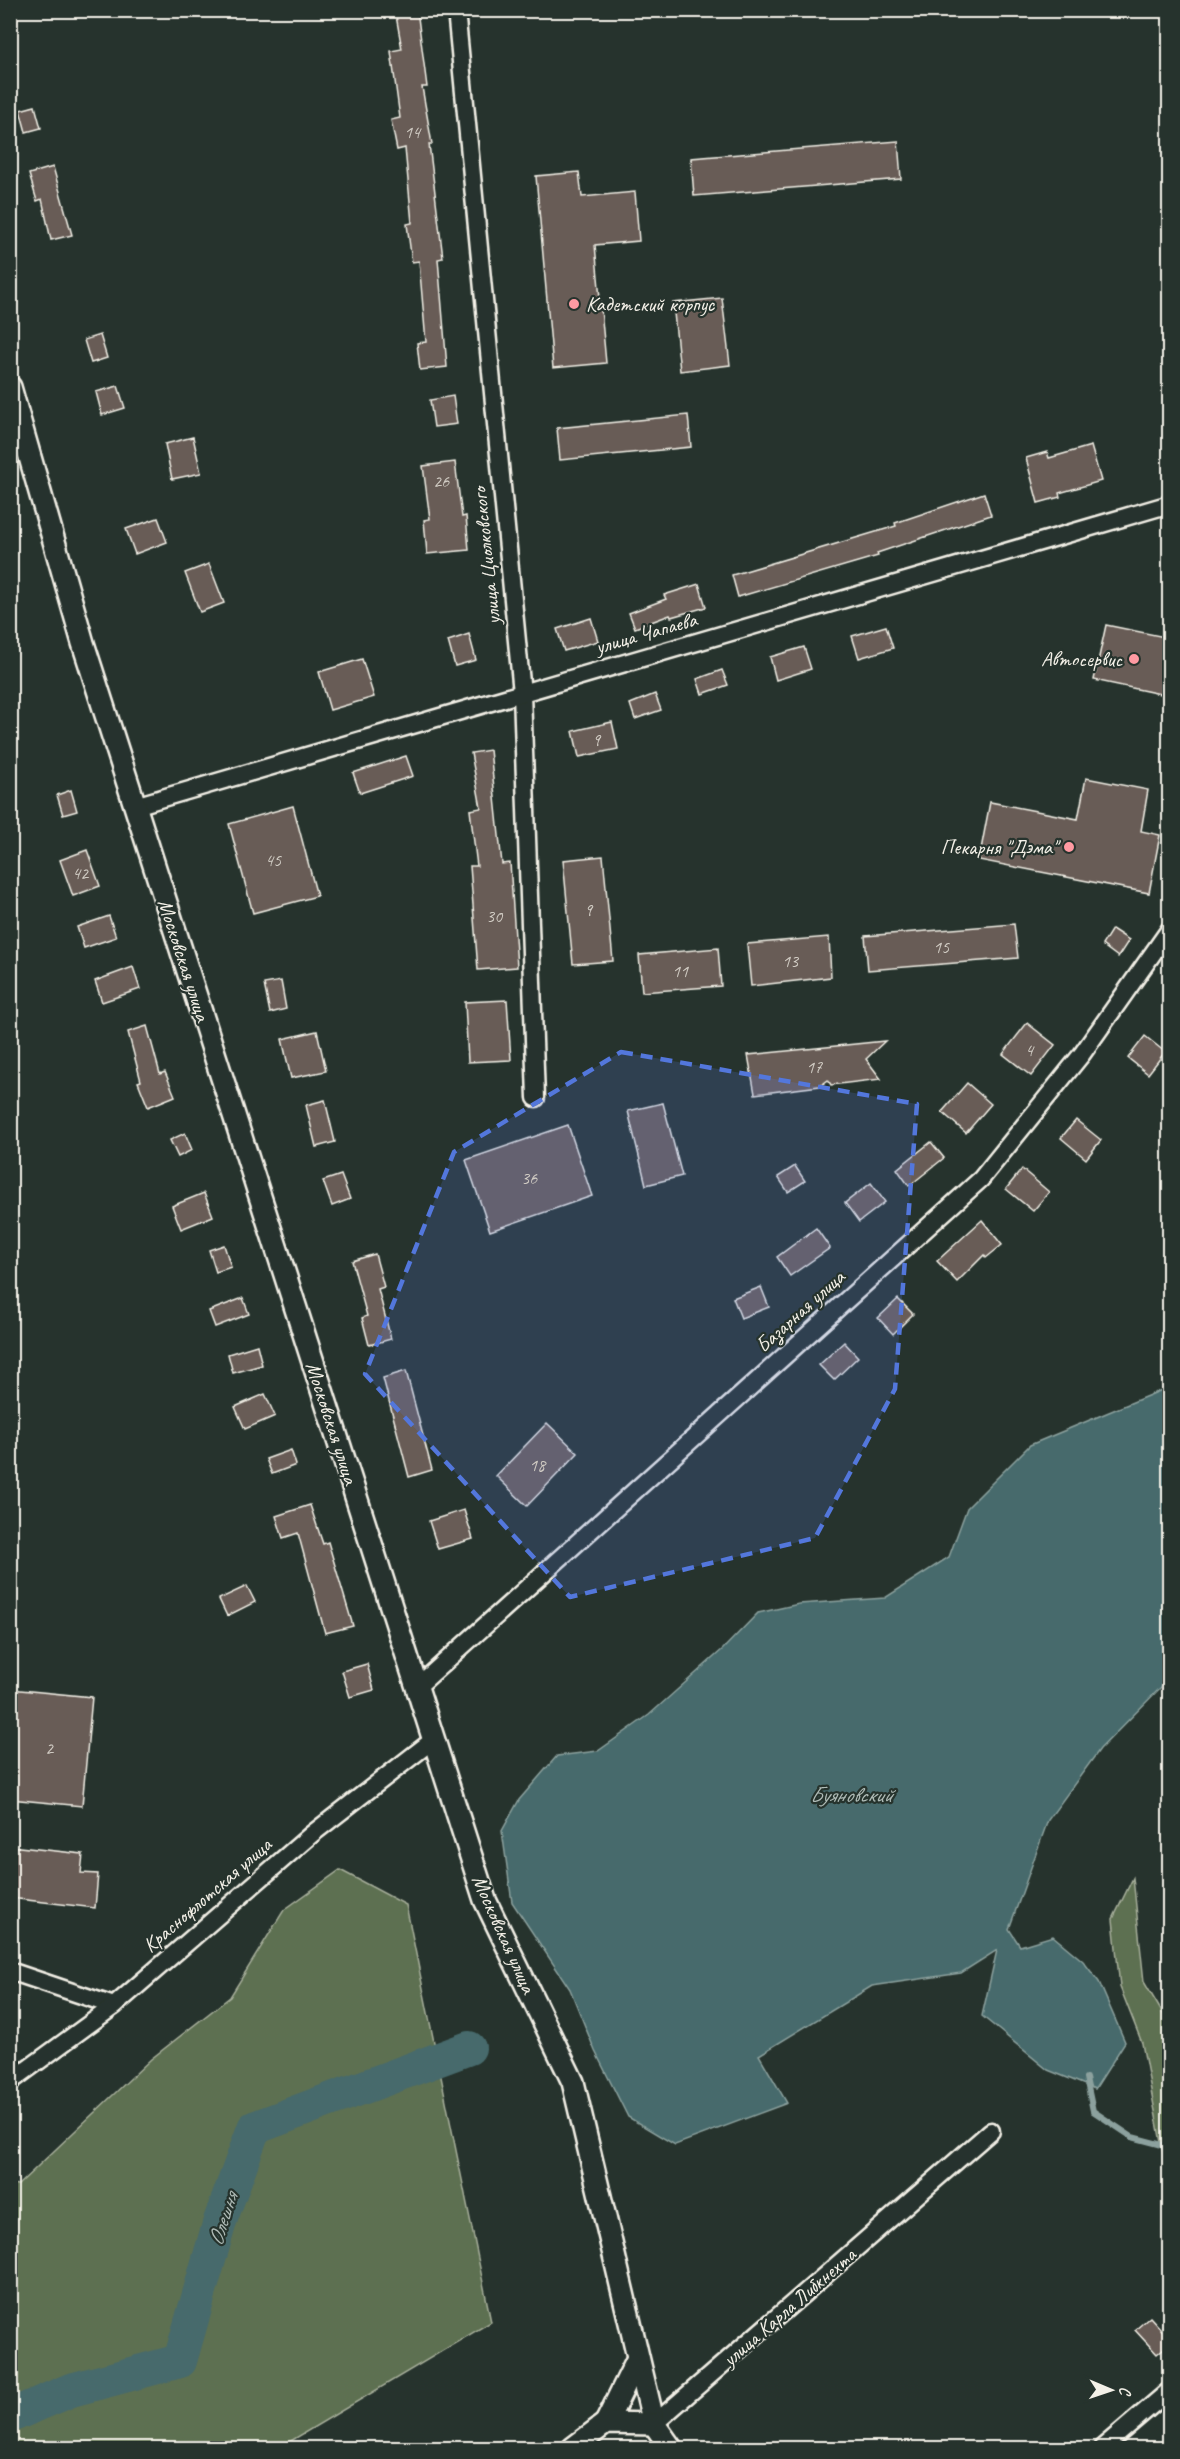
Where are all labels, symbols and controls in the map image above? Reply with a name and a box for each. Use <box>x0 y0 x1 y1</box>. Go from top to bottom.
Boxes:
house number: 14 <box>404 121 422 143</box>
place label: Кадетский корпус <box>586 291 716 317</box>
marker: Кадетский корпус <box>567 297 581 311</box>
house number: 26 <box>433 470 450 492</box>
street label: улица Циолковского <box>466 483 506 628</box>
street label: улица Чапаева <box>590 606 701 660</box>
place label: Автосервис <box>1041 646 1123 672</box>
marker: Автосервис <box>1127 652 1141 666</box>
house number: 9 <box>592 729 602 751</box>
place label: Пекарня "Дэма" <box>941 834 1061 860</box>
marker: Пекарня "Дэма" <box>1062 840 1076 854</box>
house number: 45 <box>265 849 282 871</box>
house number: 42 <box>72 862 90 884</box>
street label: Московская улица <box>152 896 217 1026</box>
house number: 9 <box>584 899 594 921</box>
house number: 30 <box>486 905 504 927</box>
house number: 15 <box>933 936 950 958</box>
house number: 13 <box>782 950 800 972</box>
house number: 11 <box>672 960 689 982</box>
house number: 4 <box>1025 1039 1035 1061</box>
house number: 17 <box>806 1056 823 1078</box>
house number: 36 <box>521 1167 538 1189</box>
street label: Базарная улица <box>750 1263 852 1359</box>
street label: Московская улица <box>300 1359 365 1489</box>
house number: 18 <box>529 1454 547 1476</box>
house number: 2 <box>45 1737 55 1759</box>
water label: Буяновский <box>810 1781 897 1809</box>
street label: Краснофлотская улица <box>137 1831 278 1958</box>
street label: Московская улица <box>466 1871 542 1999</box>
water label: Олешня <box>201 2186 246 2249</box>
street label: улица Карла Либкнехта <box>715 2241 862 2373</box>
north arrow <box>1081 2360 1141 2420</box>
text: С <box>1115 2386 1135 2397</box>

